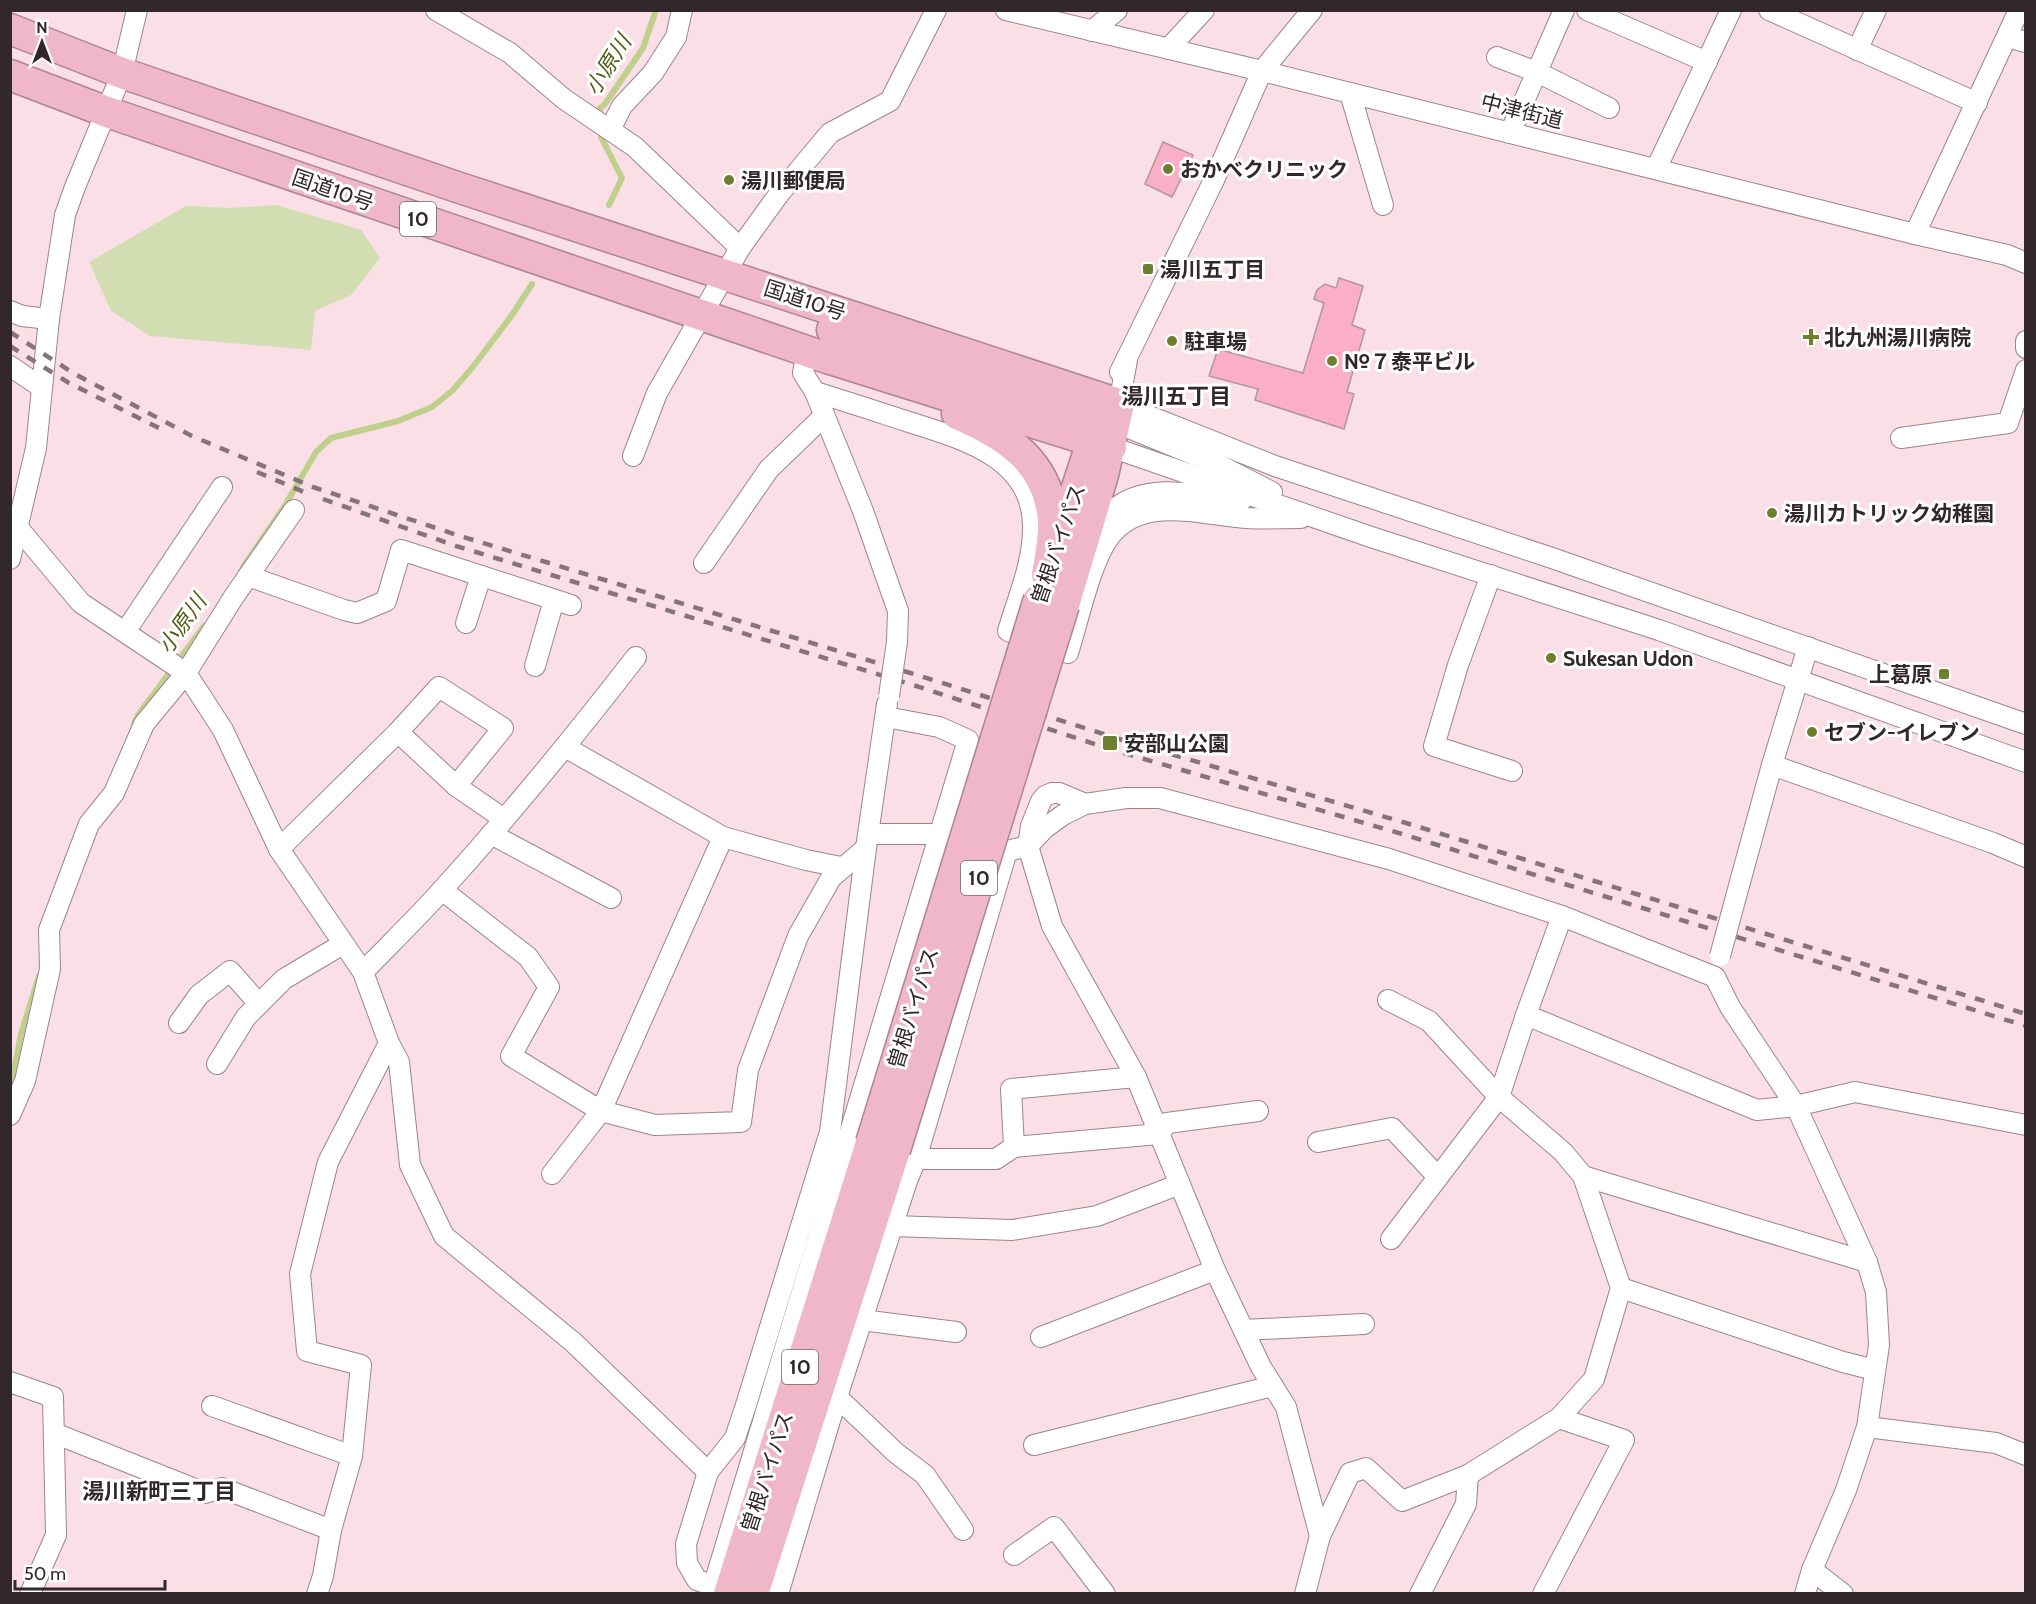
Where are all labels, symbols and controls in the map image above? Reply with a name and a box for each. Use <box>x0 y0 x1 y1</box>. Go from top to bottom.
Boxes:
north arrow <box>12 12 72 72</box>
text: N <box>36 18 48 37</box>
water label: 小原川 <box>579 28 638 100</box>
street label: 中津街道 <box>1478 89 1566 133</box>
place label: おかべクリニック <box>1180 157 1348 182</box>
marker: おかべクリニック <box>1161 162 1175 176</box>
street label: 国道10号 <box>289 164 377 216</box>
place label: 湯川郵便局 <box>741 168 846 193</box>
marker: 湯川郵便局 <box>722 173 736 187</box>
road number: 10 <box>400 202 436 236</box>
place label: 湯川五丁目 <box>1160 257 1265 282</box>
marker: 湯川五丁目 <box>1141 262 1155 276</box>
street label: 国道10号 <box>761 275 849 325</box>
place label: 北九州湯川病院 <box>1824 325 1971 350</box>
marker: 北九州湯川病院 <box>1802 328 1820 346</box>
place label: 駐車場 <box>1184 329 1247 354</box>
marker: 駐車場 <box>1165 334 1179 348</box>
place label: №７泰平ビル <box>1344 349 1475 374</box>
marker: №７泰平ビル <box>1325 354 1339 368</box>
district label: 湯川五丁目 <box>1121 383 1231 410</box>
street label: 曽根バイパス <box>1026 481 1090 607</box>
place label: 湯川カトリック幼稚園 <box>1784 501 1994 526</box>
marker: 湯川カトリック幼稚園 <box>1765 506 1779 520</box>
water label: 小原川 <box>152 588 213 659</box>
place label: Sukesan Udon <box>1563 646 1693 671</box>
marker: Sukesan Udon <box>1544 651 1558 665</box>
place label: 上葛原 <box>1869 662 1932 687</box>
marker: 上葛原 <box>1937 667 1951 681</box>
place label: セブン-イレブン <box>1824 720 1980 745</box>
marker: セブン-イレブン <box>1805 725 1819 739</box>
place label: 安部山公園 <box>1124 731 1229 756</box>
marker: 安部山公園 <box>1101 734 1119 752</box>
road number: 10 <box>961 861 997 895</box>
street label: 曽根バイパス <box>883 944 943 1072</box>
road number: 10 <box>782 1350 818 1384</box>
street label: 曽根バイパス <box>736 1408 798 1536</box>
district label: 湯川新町三丁目 <box>82 1478 236 1505</box>
scale bar <box>15 1553 165 1591</box>
text: 50 m <box>24 1563 66 1585</box>

